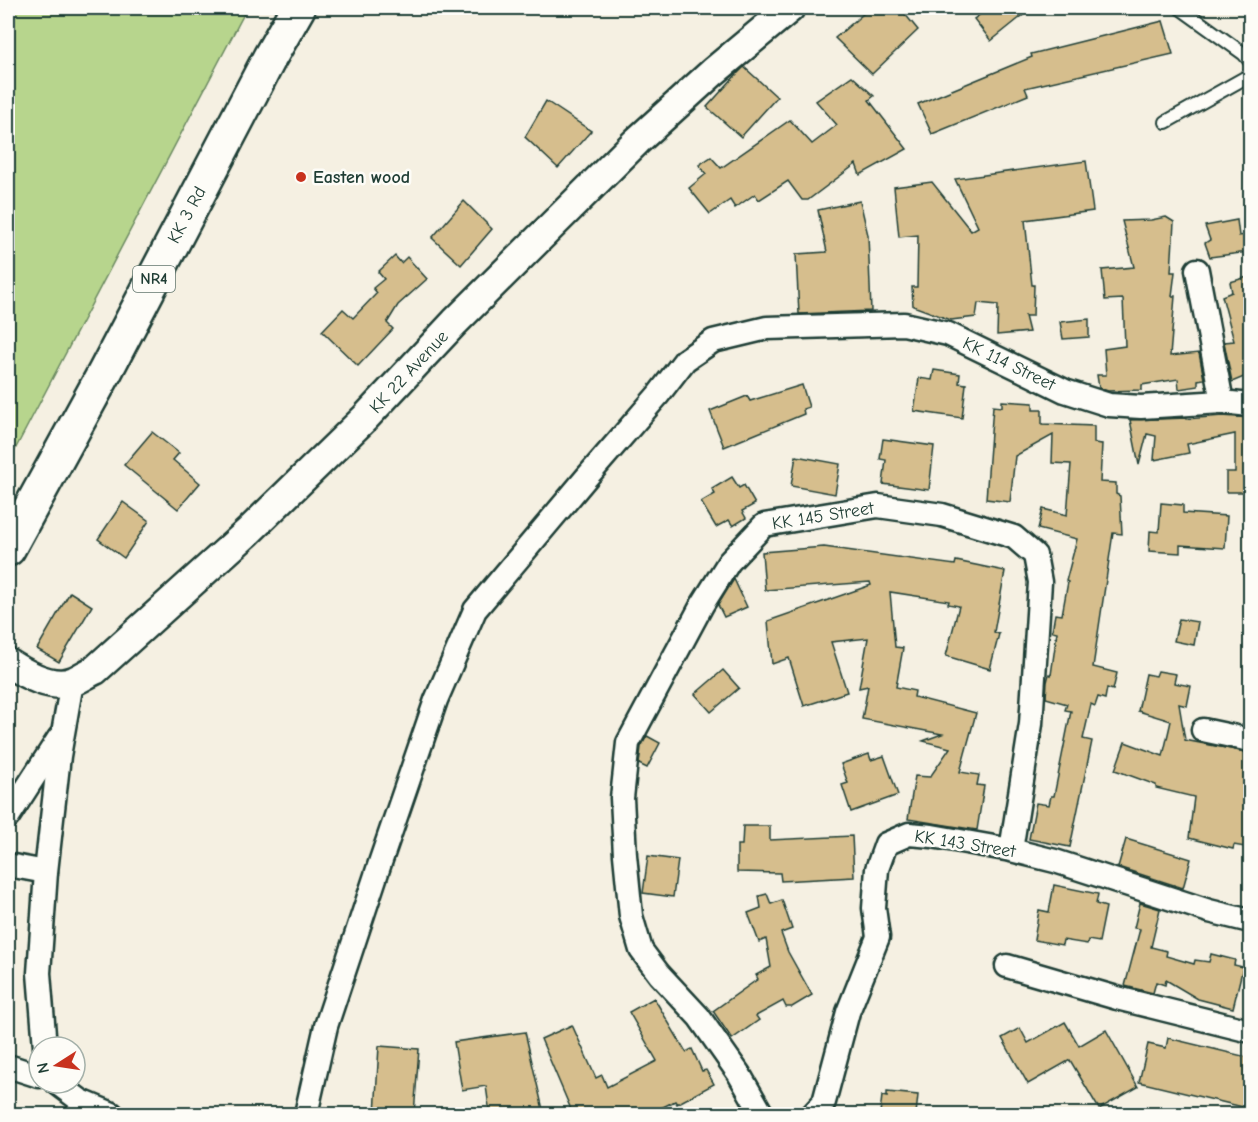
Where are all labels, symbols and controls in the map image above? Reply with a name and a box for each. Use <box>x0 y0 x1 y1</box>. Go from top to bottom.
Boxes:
place label: Easten wood <box>313 167 410 188</box>
marker: Easten wood <box>294 170 308 184</box>
street label: KK 3 Rd <box>163 183 211 247</box>
road number: NR4 <box>133 266 175 292</box>
street label: KK 22 Avenue <box>365 326 453 418</box>
street label: KK 114 Street <box>959 333 1059 396</box>
street label: KK 145 Street <box>771 497 876 534</box>
street label: KK 143 Street <box>913 826 1018 862</box>
north arrow <box>27 1035 87 1095</box>
text: N <box>33 1061 53 1075</box>

